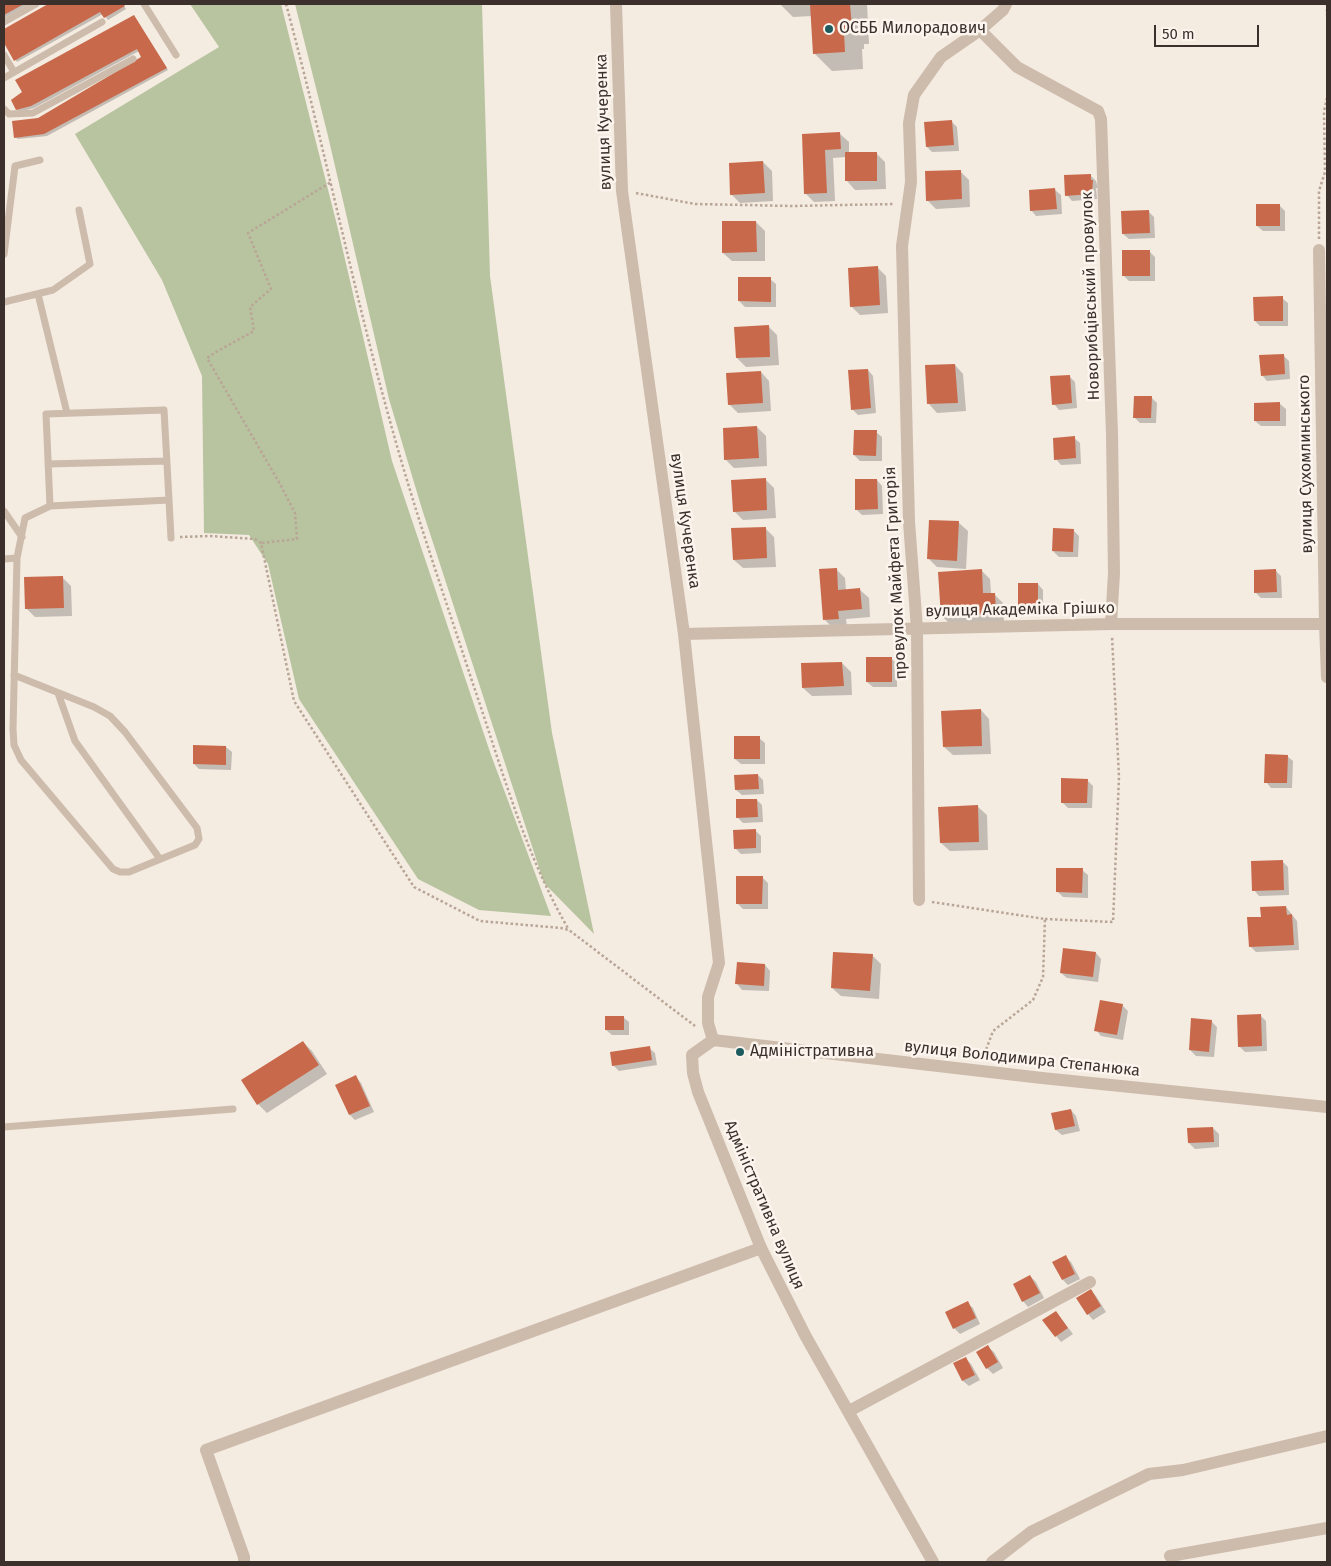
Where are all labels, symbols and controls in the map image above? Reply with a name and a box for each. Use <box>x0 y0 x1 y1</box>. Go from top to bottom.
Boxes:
scale bar <box>1156 15 1261 47</box>
place label: ОСББ Милорадович <box>839 19 986 39</box>
marker: ОСББ Милорадович <box>823 23 835 35</box>
text: 50 m <box>1162 25 1195 43</box>
street label: вулиця Кучеренка <box>592 53 616 191</box>
street label: Новорибцівський провулок <box>1078 191 1104 401</box>
street label: вулиця Сухомлинського <box>1295 374 1317 554</box>
street label: вулиця Кучеренка <box>666 452 704 590</box>
street label: провулок Майфета Григорія <box>881 466 911 680</box>
street label: вулиця Академіка Грішко <box>925 599 1115 621</box>
street label: вулиця Володимира Степанюка <box>903 1037 1141 1081</box>
place label: Адміністративна <box>750 1042 874 1062</box>
marker: Адміністративна <box>734 1046 746 1058</box>
street label: Адміністративна вулиця <box>720 1118 808 1292</box>

